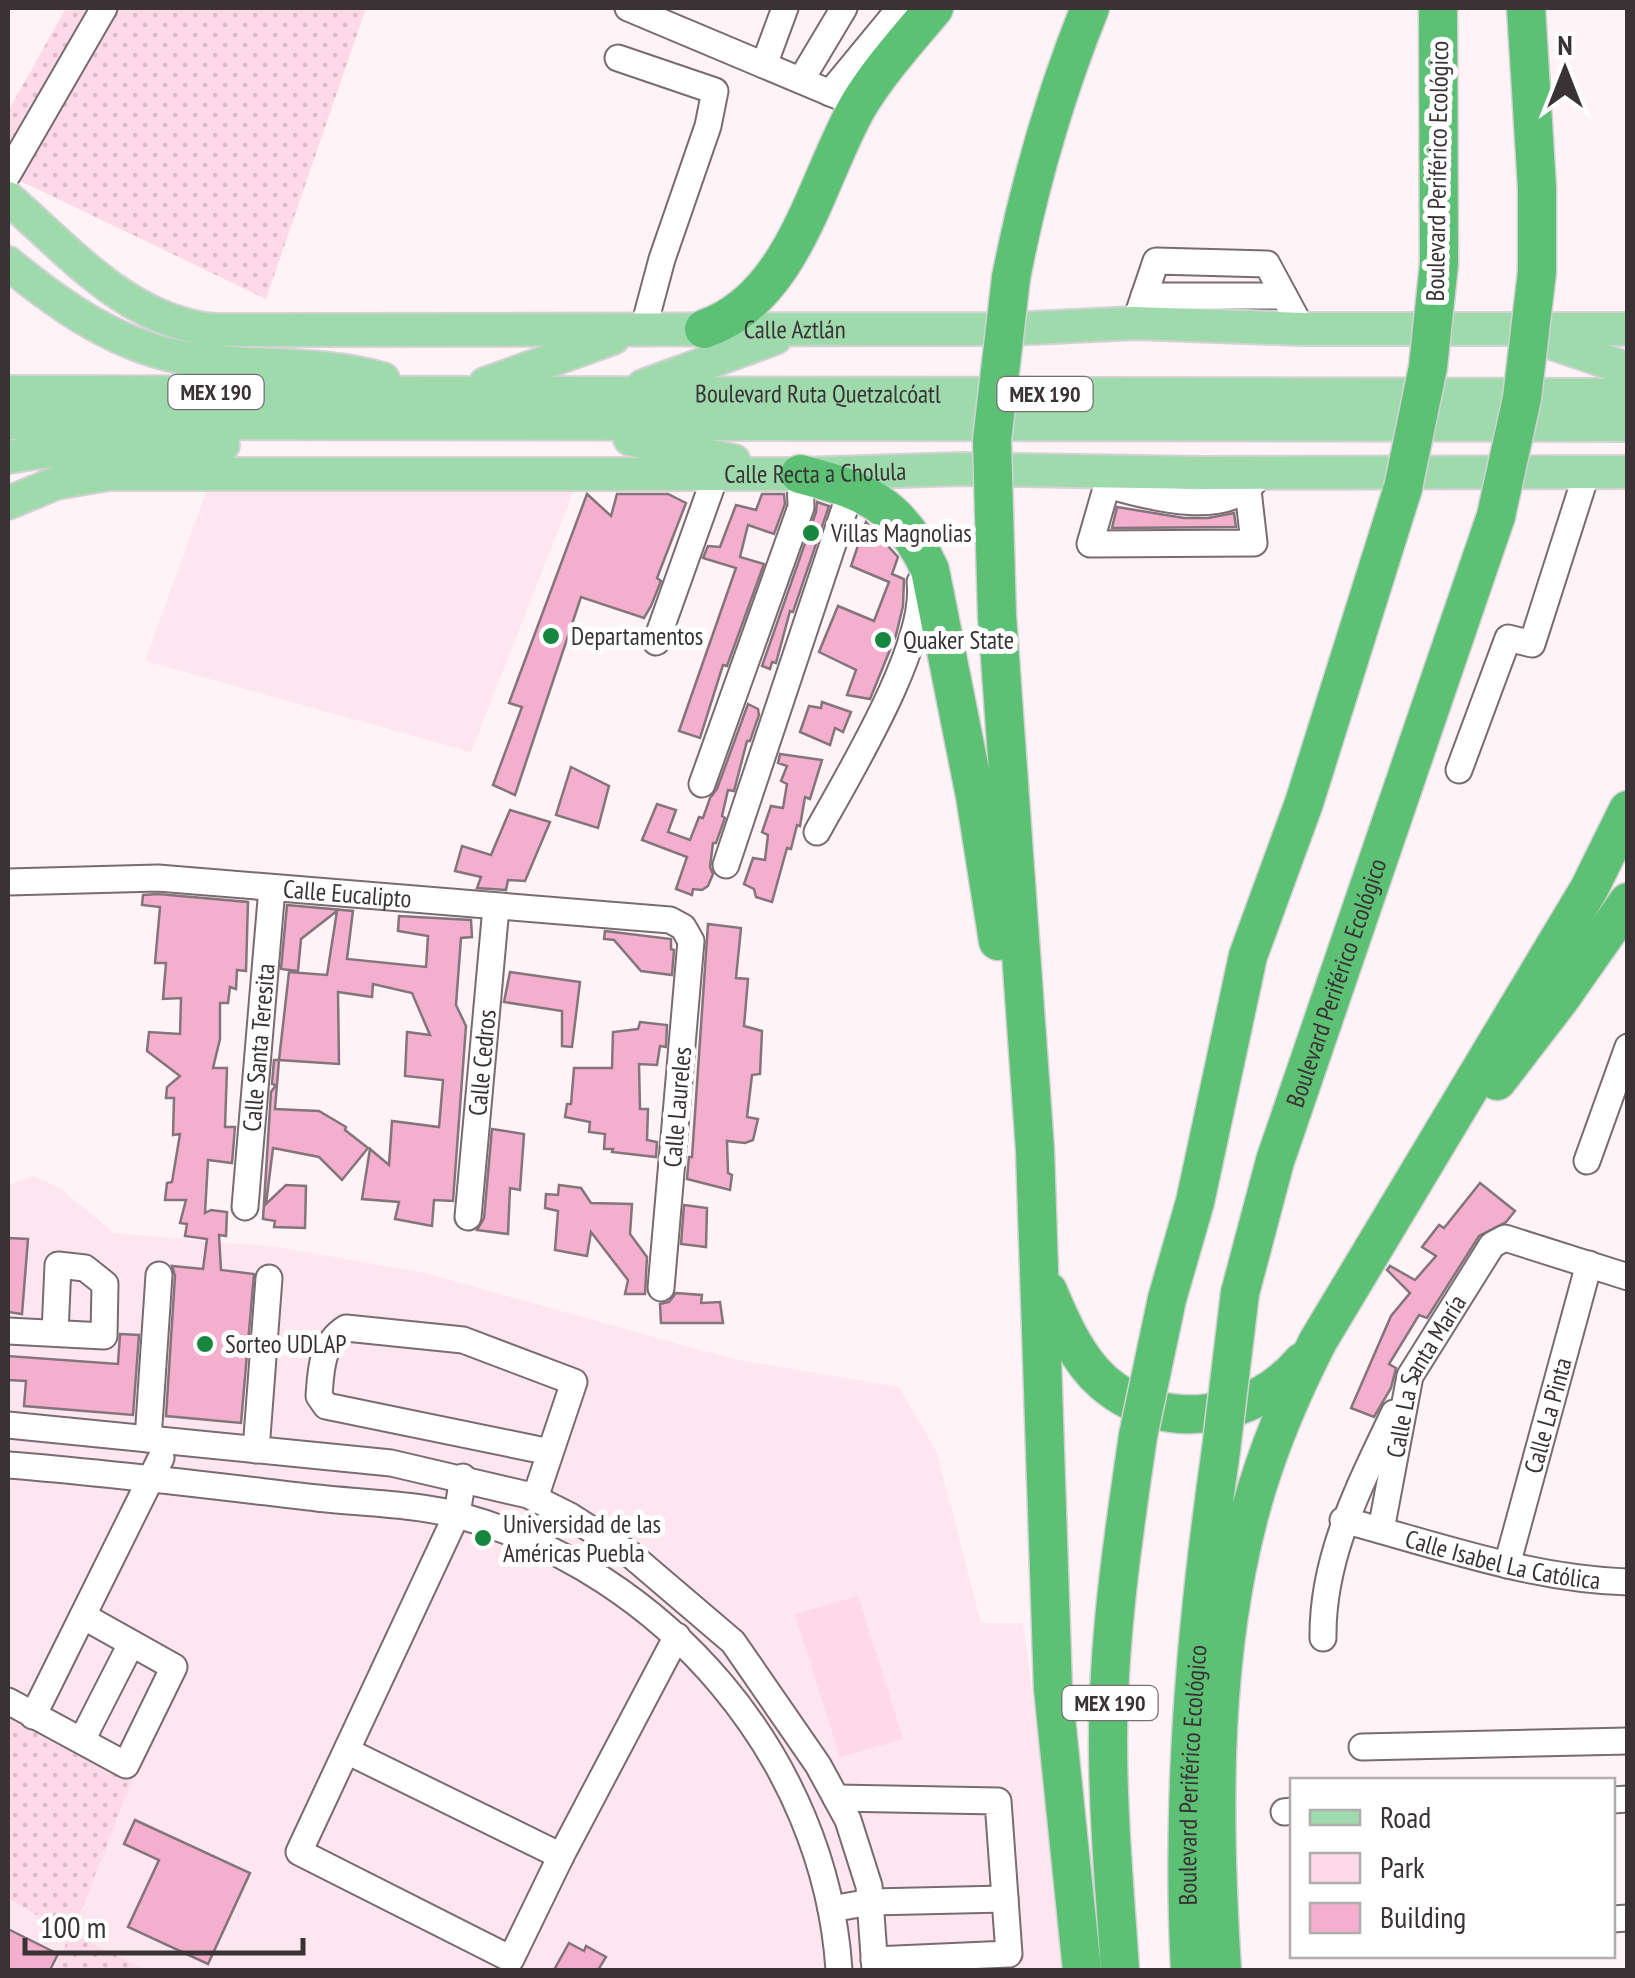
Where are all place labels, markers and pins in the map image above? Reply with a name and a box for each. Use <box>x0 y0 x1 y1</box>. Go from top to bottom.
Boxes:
place label: Villas Magnolias <box>830 517 972 549</box>
marker: Villas Magnolias <box>800 522 822 544</box>
place label: Departamentos <box>571 620 703 652</box>
place label: Quaker State <box>903 624 1014 656</box>
marker: Departamentos <box>540 625 562 647</box>
marker: Quaker State <box>872 629 894 651</box>
place label: Sorteo UDLAP <box>225 1328 347 1360</box>
marker: Sorteo UDLAP <box>194 1333 216 1355</box>
place label: Universidad de las Américas Puebla <box>503 1508 661 1569</box>
marker: Universidad de las Américas Puebla <box>472 1527 494 1549</box>

